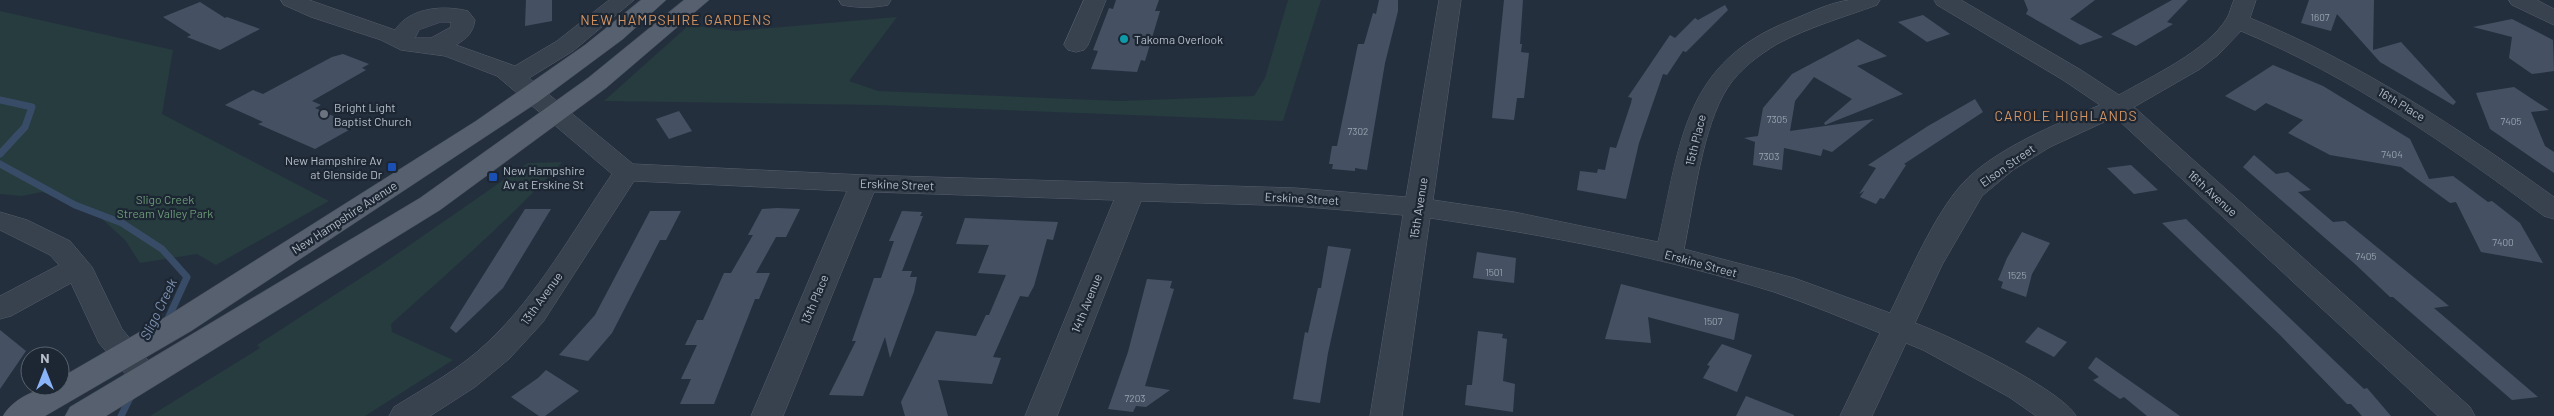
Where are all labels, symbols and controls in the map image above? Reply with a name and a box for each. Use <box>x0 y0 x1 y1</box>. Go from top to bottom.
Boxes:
district label: NEW HAMPSHIRE GARDENS <box>580 11 772 28</box>
house number: 1607 <box>2310 11 2330 23</box>
place label: Takoma Overlook <box>1134 32 1223 46</box>
marker: Takoma Overlook <box>1118 33 1130 45</box>
street label: 16th Place <box>2376 85 2428 123</box>
place label: Bright Light Baptist Church <box>334 100 411 128</box>
district label: CAROLE HIGHLANDS <box>1994 107 2138 124</box>
marker: Bright Light Baptist Church <box>318 108 330 120</box>
street label: 15th Place <box>1682 113 1708 167</box>
house number: 7305 <box>1767 113 1787 125</box>
house number: 7405 <box>2500 115 2522 127</box>
house number: 7302 <box>1348 125 1368 137</box>
street label: Elson Street <box>1977 141 2037 189</box>
house number: 7404 <box>2381 148 2403 160</box>
house number: 7303 <box>1759 150 1779 162</box>
place label: New Hampshire Av at Glenside Dr <box>285 153 383 181</box>
marker: New Hampshire Av at Glenside Dr <box>386 161 398 173</box>
place label: New Hampshire Av at Erskine St <box>503 163 585 191</box>
street label: 16th Avenue <box>2185 167 2241 219</box>
marker: New Hampshire Av at Erskine St <box>487 171 499 183</box>
street label: Erskine Street <box>860 176 934 192</box>
street label: 15th Avenue <box>1406 176 1430 240</box>
street label: New Hampshire Avenue <box>289 178 399 256</box>
street label: Erskine Street <box>1264 189 1340 207</box>
park label: Sligo Creek Stream Valley Park <box>117 192 213 220</box>
house number: 7400 <box>2492 236 2514 248</box>
street label: Erskine Street <box>1663 247 1739 279</box>
house number: 7405 <box>2355 250 2377 262</box>
house number: 1501 <box>1485 266 1503 278</box>
street label: 13th Avenue <box>517 269 565 327</box>
house number: 1525 <box>2007 269 2027 281</box>
street label: 13th Place <box>797 272 831 326</box>
street label: 14th Avenue <box>1068 272 1104 334</box>
water label: Sligo Creek <box>136 275 180 343</box>
house number: 1507 <box>1703 315 1723 327</box>
north arrow <box>20 346 70 396</box>
text: N <box>40 349 50 366</box>
house number: 7203 <box>1125 392 1145 404</box>

